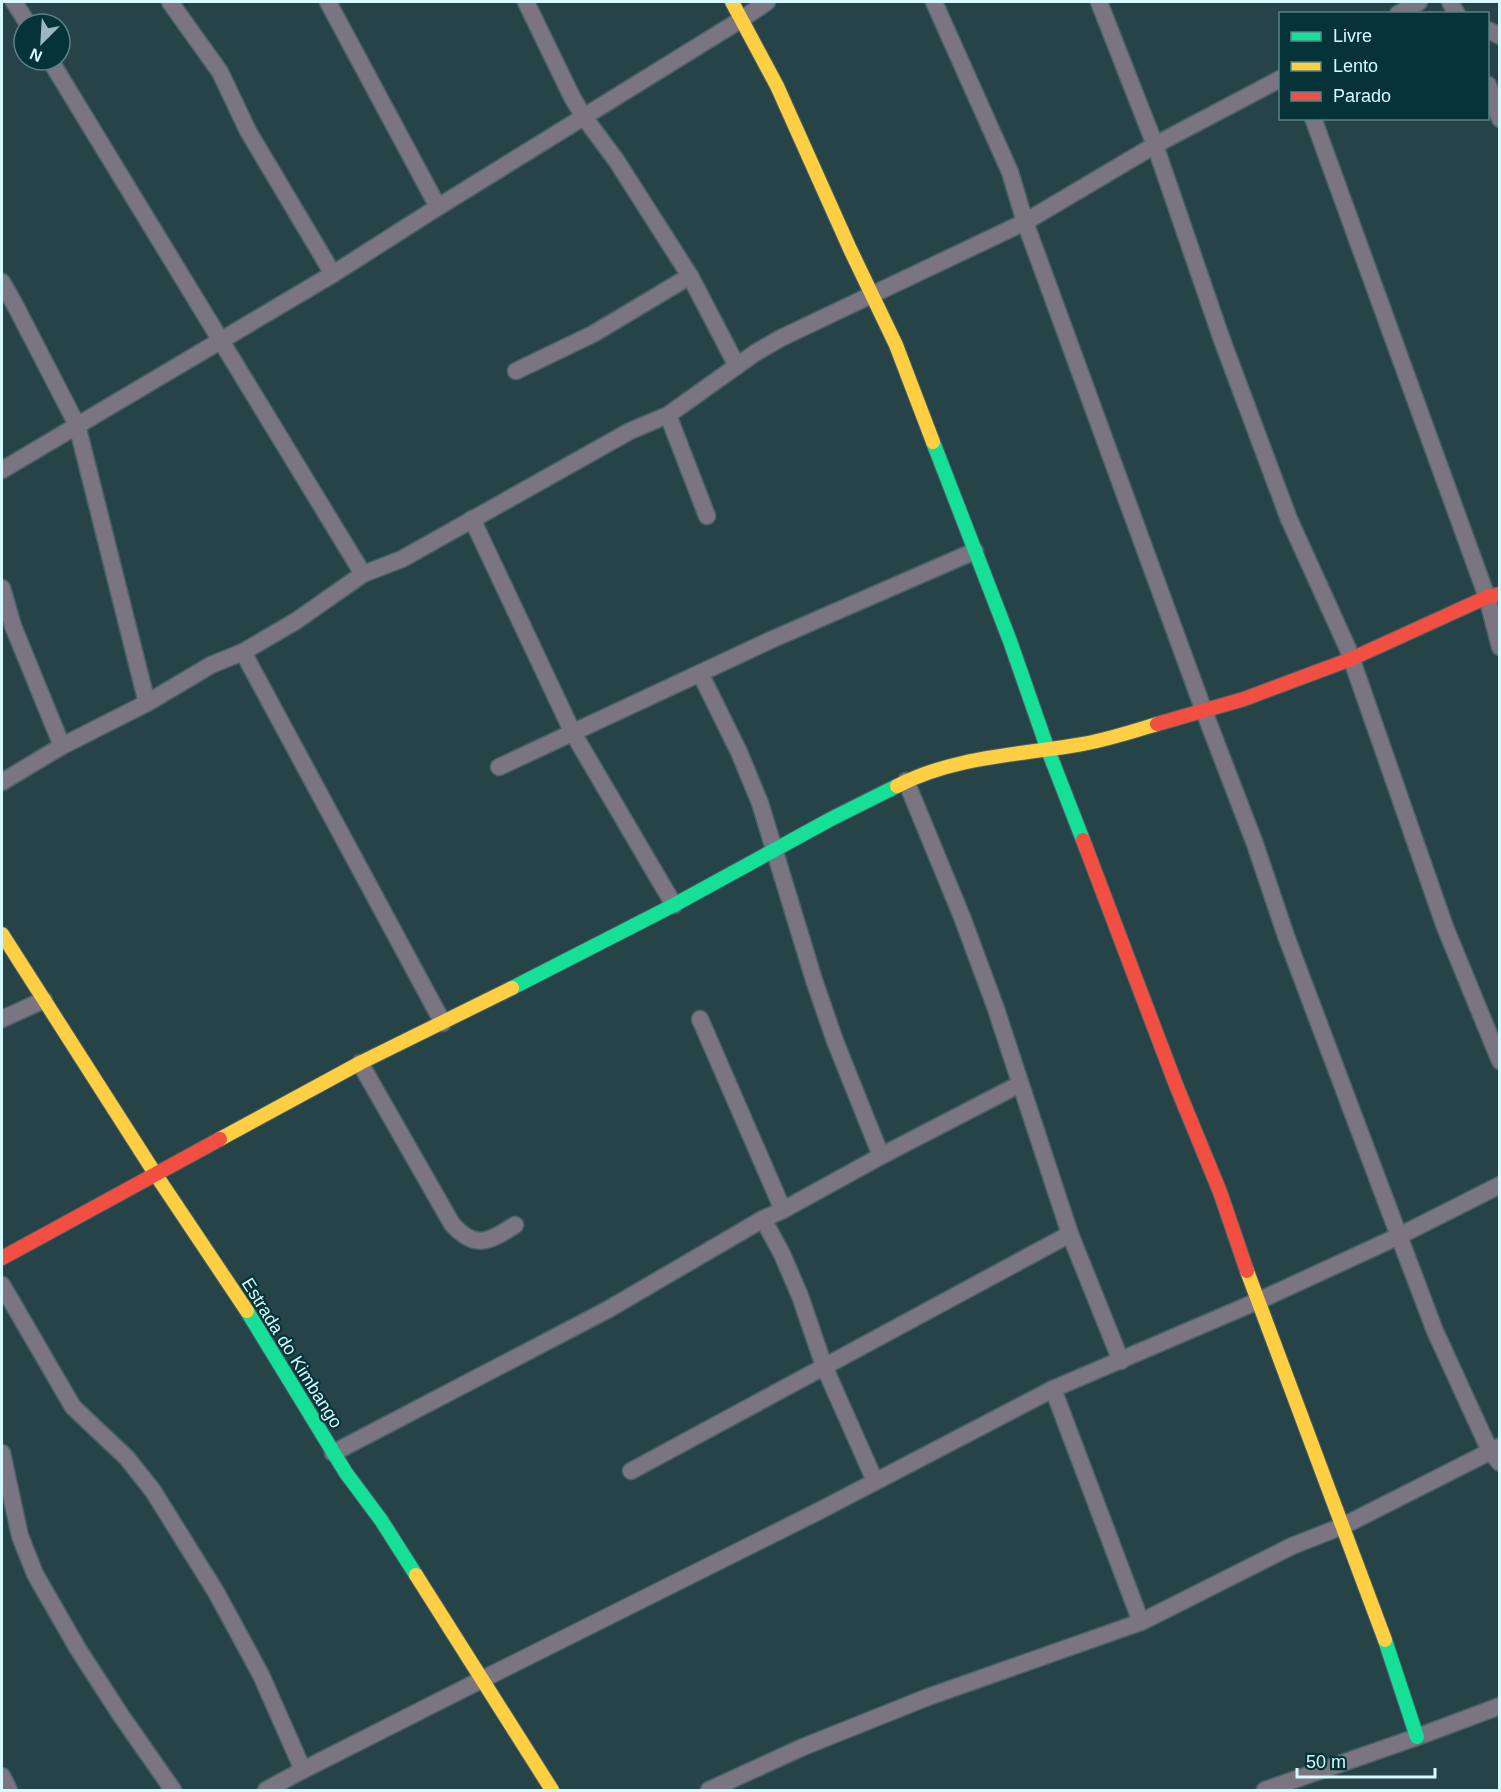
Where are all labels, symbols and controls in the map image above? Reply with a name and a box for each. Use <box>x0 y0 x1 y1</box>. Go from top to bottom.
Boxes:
north arrow <box>12 12 72 72</box>
legend <box>1279 12 1489 120</box>
text: Livre <box>1333 26 1372 46</box>
text: N <box>27 45 45 65</box>
text: Lento <box>1333 56 1378 76</box>
text: Parado <box>1333 86 1391 106</box>
street label: Estrada do Kimbango <box>238 1274 346 1432</box>
scale bar <box>1297 1741 1435 1779</box>
text: 50 m <box>1306 1752 1346 1772</box>

